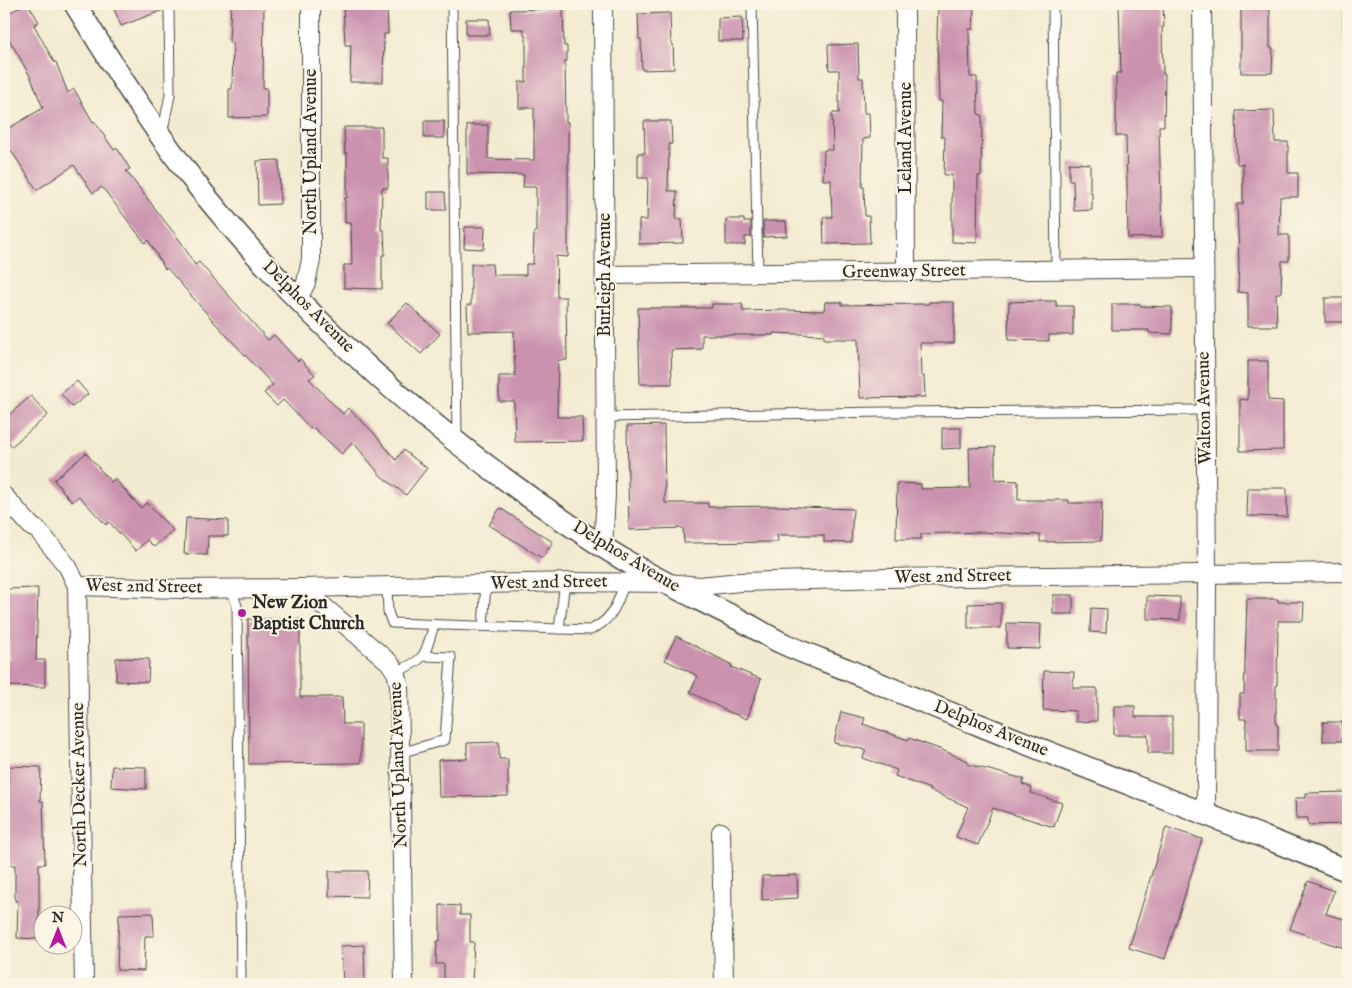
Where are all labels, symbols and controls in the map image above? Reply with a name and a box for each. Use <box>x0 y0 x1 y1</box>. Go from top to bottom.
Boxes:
street label: North Upland Avenue <box>300 69 323 235</box>
street label: Leland Avenue <box>895 82 918 194</box>
street label: Burleigh Avenue <box>594 213 617 337</box>
street label: Delphos Avenue <box>257 256 359 358</box>
street label: Greenway Street <box>842 259 966 285</box>
street label: Walton Avenue <box>1193 351 1217 465</box>
street label: Delphos Avenue <box>568 516 684 598</box>
street label: West 2nd Street <box>894 564 1012 590</box>
street label: West 2nd Street <box>490 570 608 596</box>
street label: West 2nd Street <box>85 574 203 600</box>
place label: New Zion Baptist Church <box>251 592 365 636</box>
marker: New Zion Baptist Church <box>236 607 248 619</box>
street label: North Upland Avenue <box>385 681 413 849</box>
street label: Delphos Avenue <box>930 696 1052 762</box>
street label: North Decker Avenue <box>67 702 93 868</box>
north arrow <box>32 906 82 956</box>
text: N <box>51 909 64 927</box>

